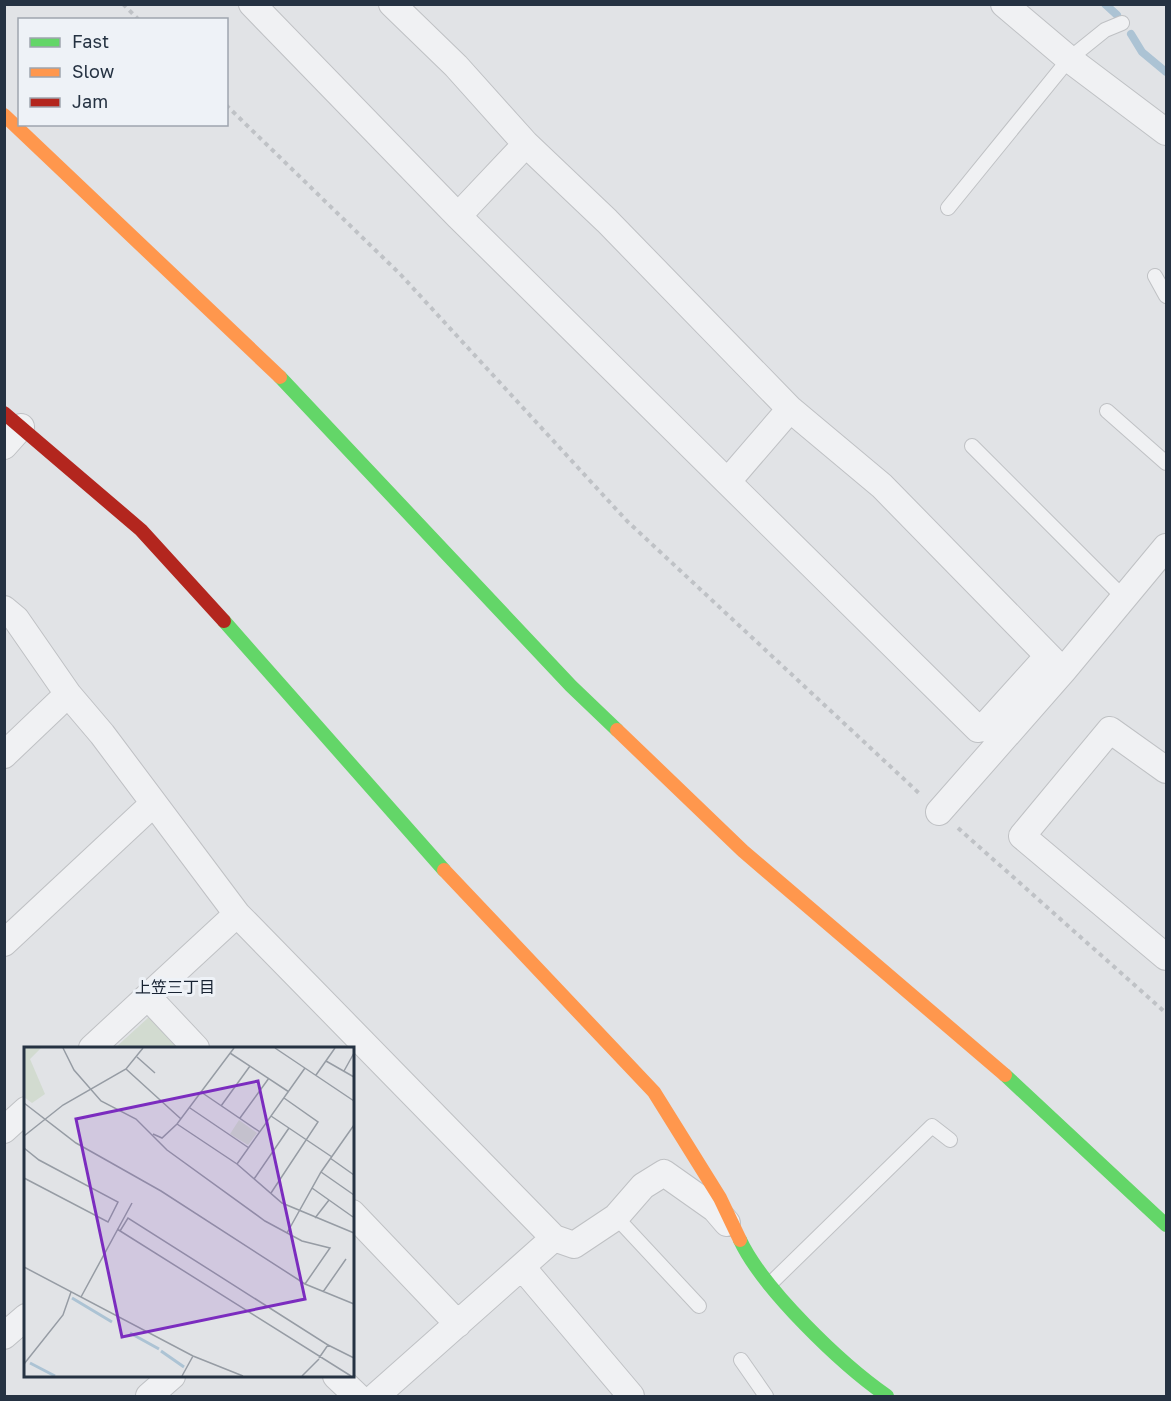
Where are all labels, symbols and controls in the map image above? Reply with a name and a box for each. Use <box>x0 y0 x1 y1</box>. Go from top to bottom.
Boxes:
legend <box>18 18 228 126</box>
text: Fast <box>72 30 109 52</box>
text: Slow <box>72 60 115 82</box>
text: Jam <box>72 90 108 112</box>
district label: 上笠三丁目 <box>135 977 215 997</box>
inset map <box>24 1047 354 1377</box>

